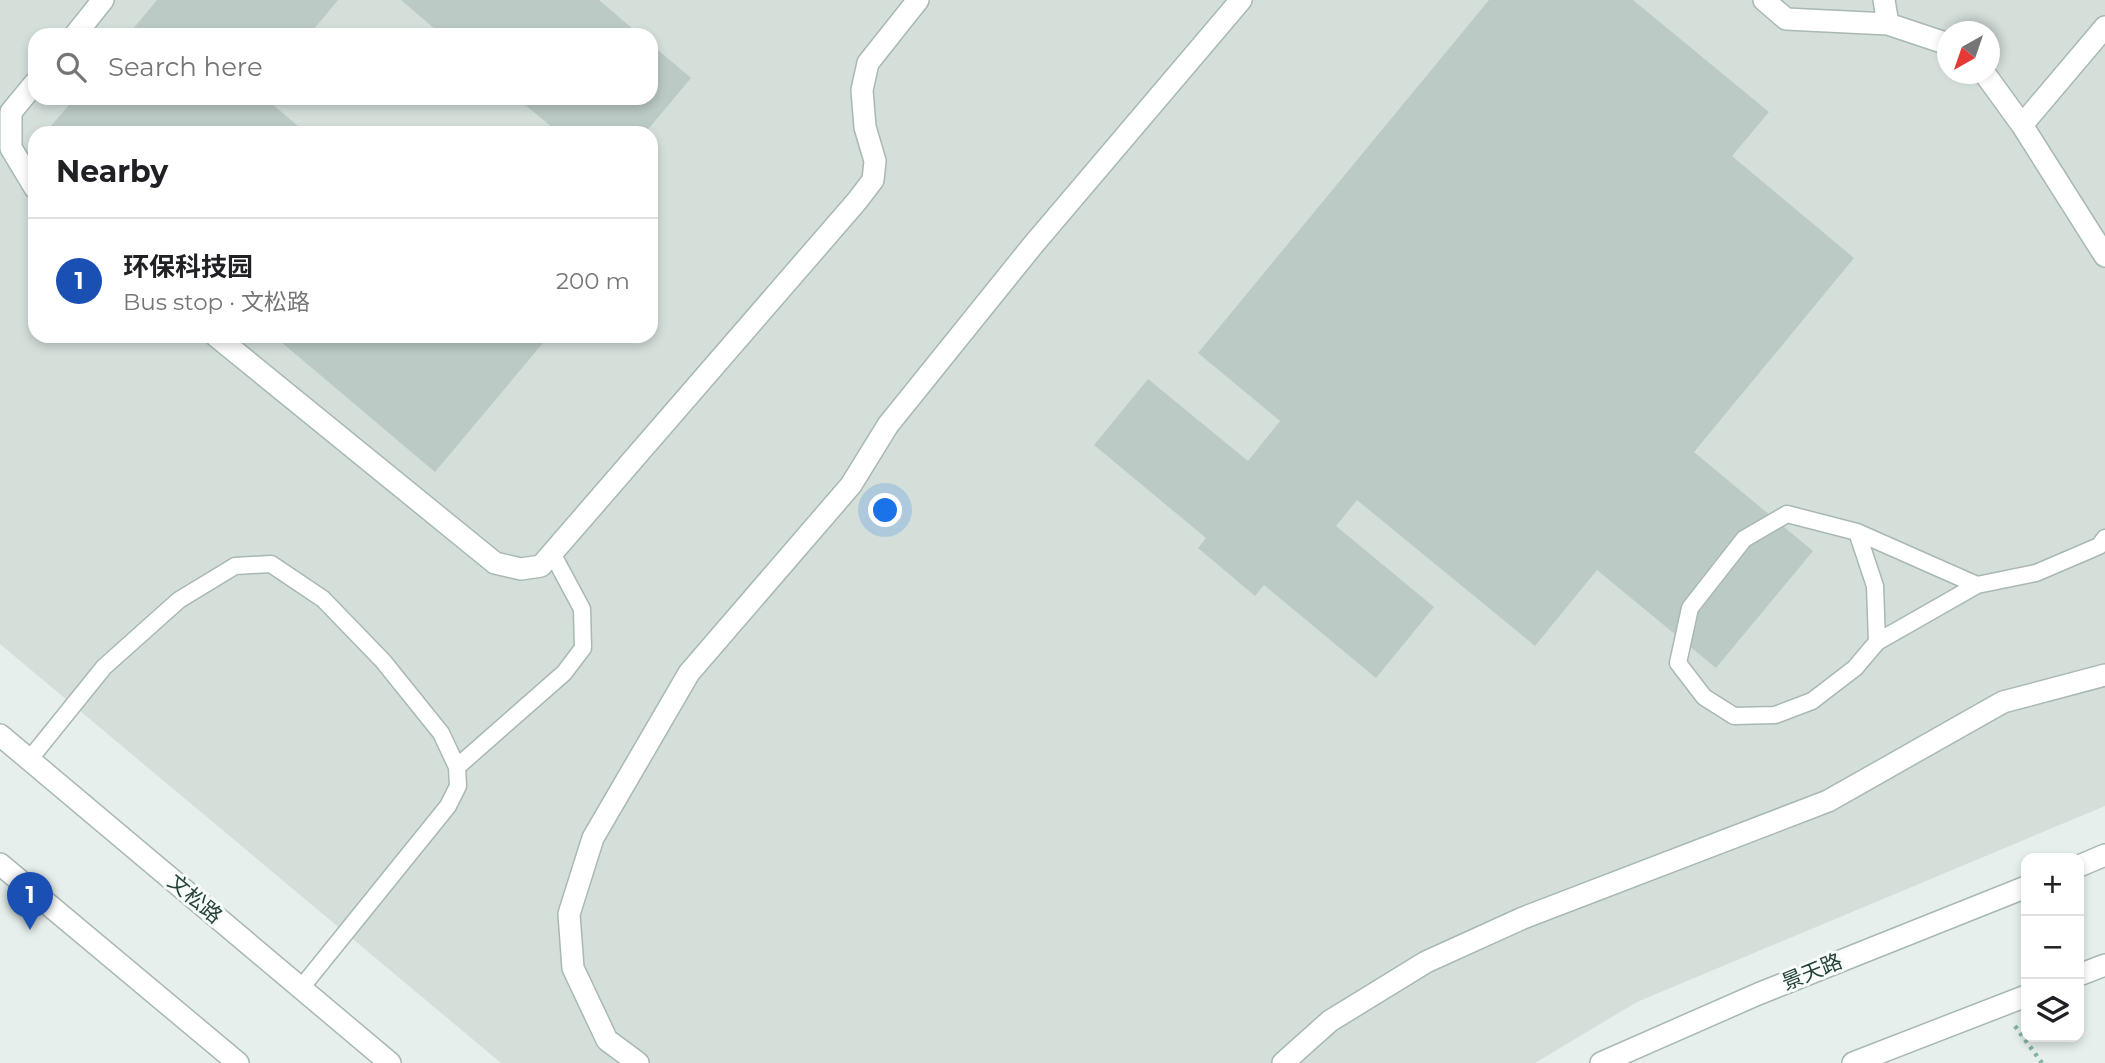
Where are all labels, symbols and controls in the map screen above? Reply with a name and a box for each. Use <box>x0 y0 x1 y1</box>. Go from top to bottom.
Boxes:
north arrow <box>1937 21 2000 84</box>
search box <box>28 28 658 105</box>
icon: search <box>52 48 90 86</box>
text: Search here <box>108 51 263 83</box>
text: Nearby <box>56 153 168 190</box>
text: 环保科技园 <box>123 251 253 283</box>
text: 1 <box>74 267 84 295</box>
text: 200 m <box>556 267 630 295</box>
text: Bus stop · 文松路 <box>123 288 310 316</box>
your location <box>868 493 902 527</box>
map controls <box>2021 853 2084 1042</box>
button: + <box>2021 853 2084 916</box>
street label: 文松路 <box>163 869 227 928</box>
pin: 1 <box>7 872 53 930</box>
button: − <box>2021 916 2084 979</box>
street label: 景天路 <box>1778 948 1846 995</box>
button: layers <box>2021 979 2084 1042</box>

